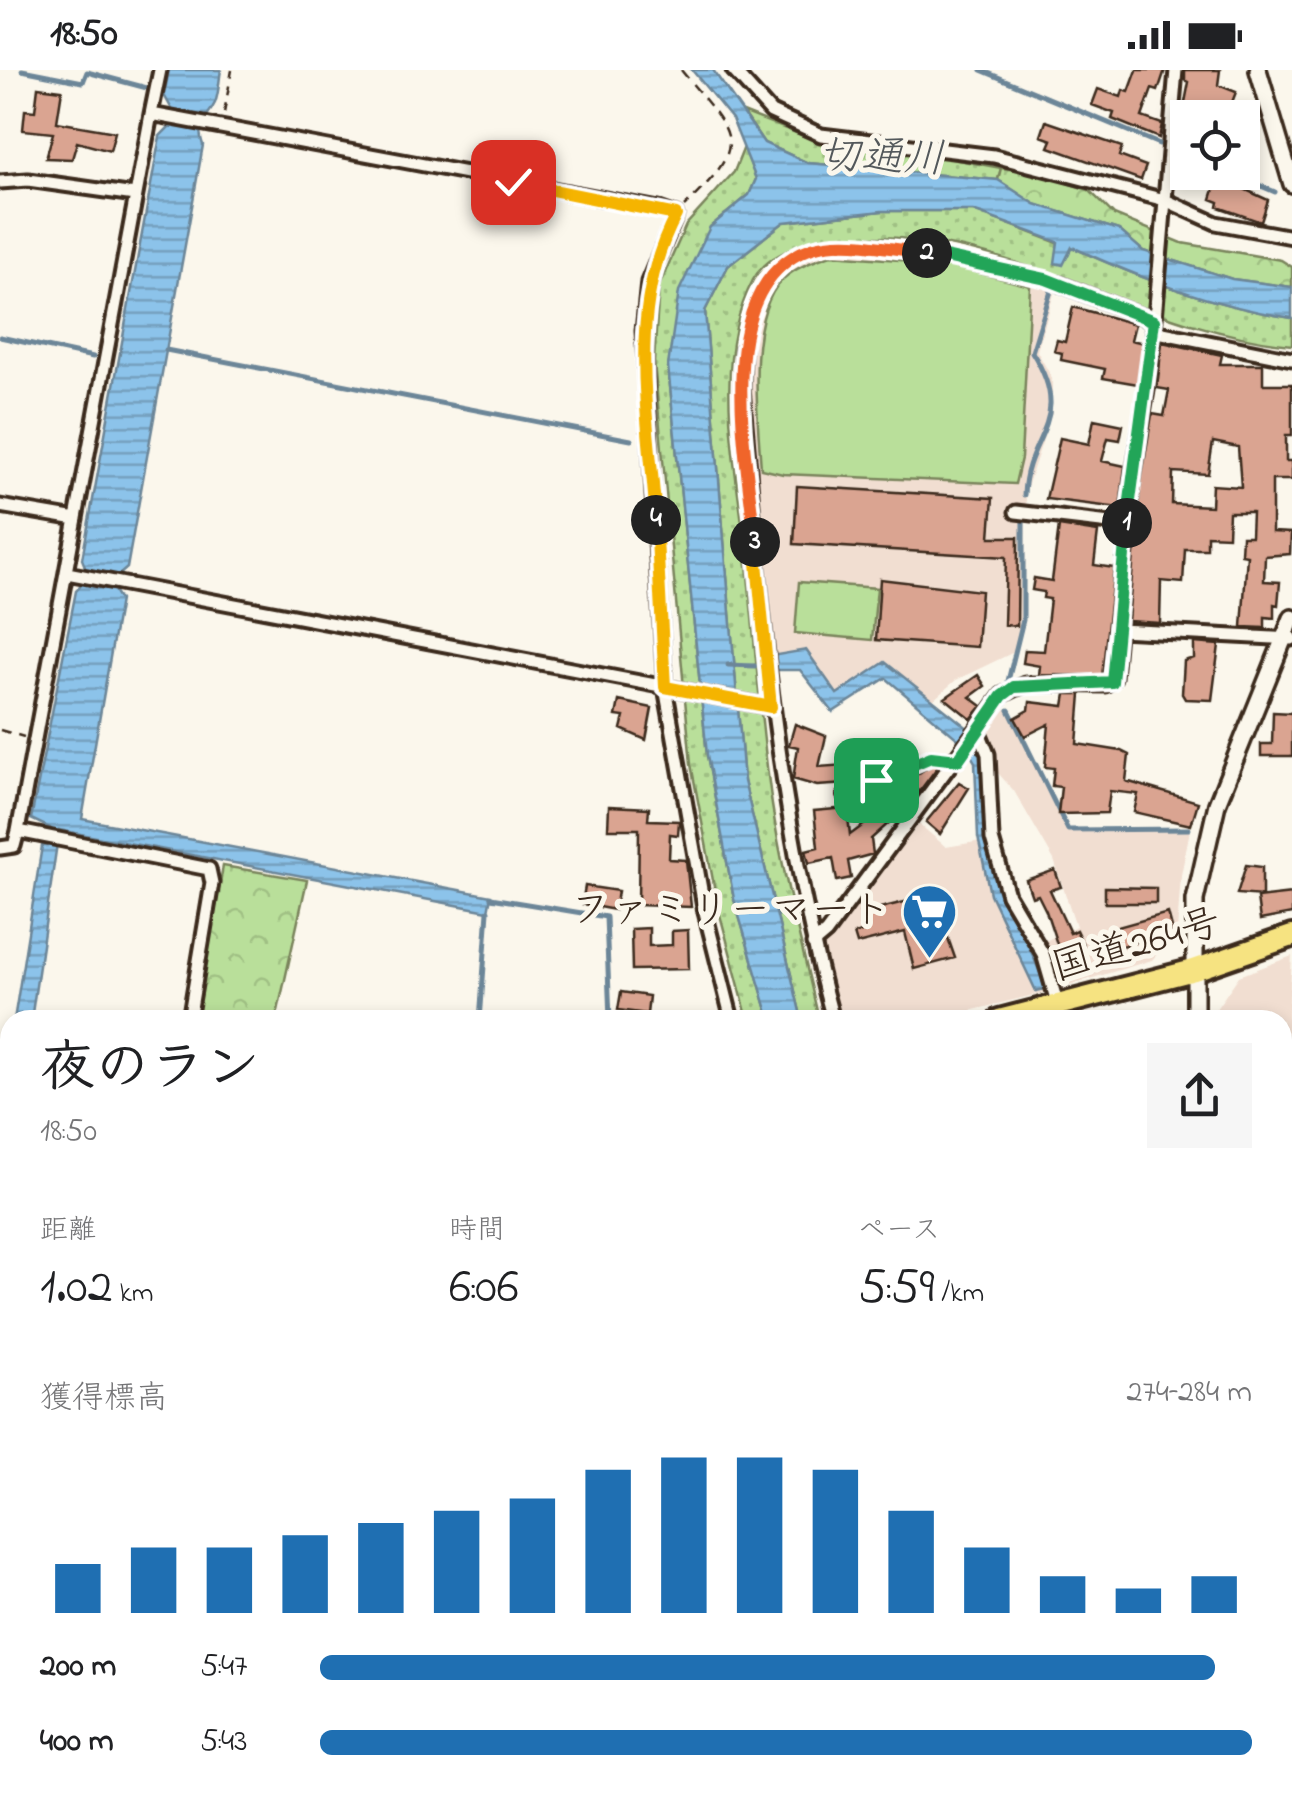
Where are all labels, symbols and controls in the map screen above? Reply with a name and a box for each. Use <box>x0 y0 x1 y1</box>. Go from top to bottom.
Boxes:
text: 18:50 <box>50 7 118 63</box>
map controls <box>1170 100 1260 190</box>
button: locate <box>1170 100 1260 190</box>
water label: 切通川 <box>818 126 946 192</box>
pin <box>471 140 556 225</box>
icon: check <box>486 155 541 210</box>
pin: 2 <box>902 228 952 278</box>
text: 2 <box>920 232 934 273</box>
pin: 4 <box>631 495 681 545</box>
pin: 1 <box>1102 498 1152 548</box>
text: 4 <box>650 499 662 540</box>
text: 1 <box>1123 502 1131 543</box>
pin: 3 <box>730 517 780 567</box>
text: 3 <box>749 521 761 562</box>
pin <box>834 738 919 823</box>
icon: arrive <box>849 753 904 808</box>
supermarket icon: ファミリーマート <box>900 882 960 961</box>
place label: ファミリーマート <box>570 883 891 942</box>
street label: 国道264号 <box>1045 895 1229 999</box>
text: 夜のラン <box>40 1031 260 1111</box>
button: share <box>1147 1043 1252 1148</box>
text: 18:50 <box>40 1109 97 1156</box>
text: 距離 <box>40 1211 96 1252</box>
text: 時間 <box>449 1211 505 1252</box>
text: ペース <box>858 1211 940 1252</box>
text: 1.02 <box>40 1252 113 1325</box>
text: 6:06 <box>449 1252 519 1325</box>
text: 5:59 <box>858 1252 935 1325</box>
text: km <box>113 1274 154 1315</box>
text: /km <box>935 1274 984 1315</box>
text: 274–284 m <box>1127 1370 1252 1417</box>
text: 獲得標高 <box>40 1376 168 1423</box>
text: 200 m <box>40 1644 116 1691</box>
text: 5:47 <box>200 1644 247 1691</box>
text: 400 m <box>40 1719 114 1766</box>
text: 5:43 <box>200 1719 247 1766</box>

